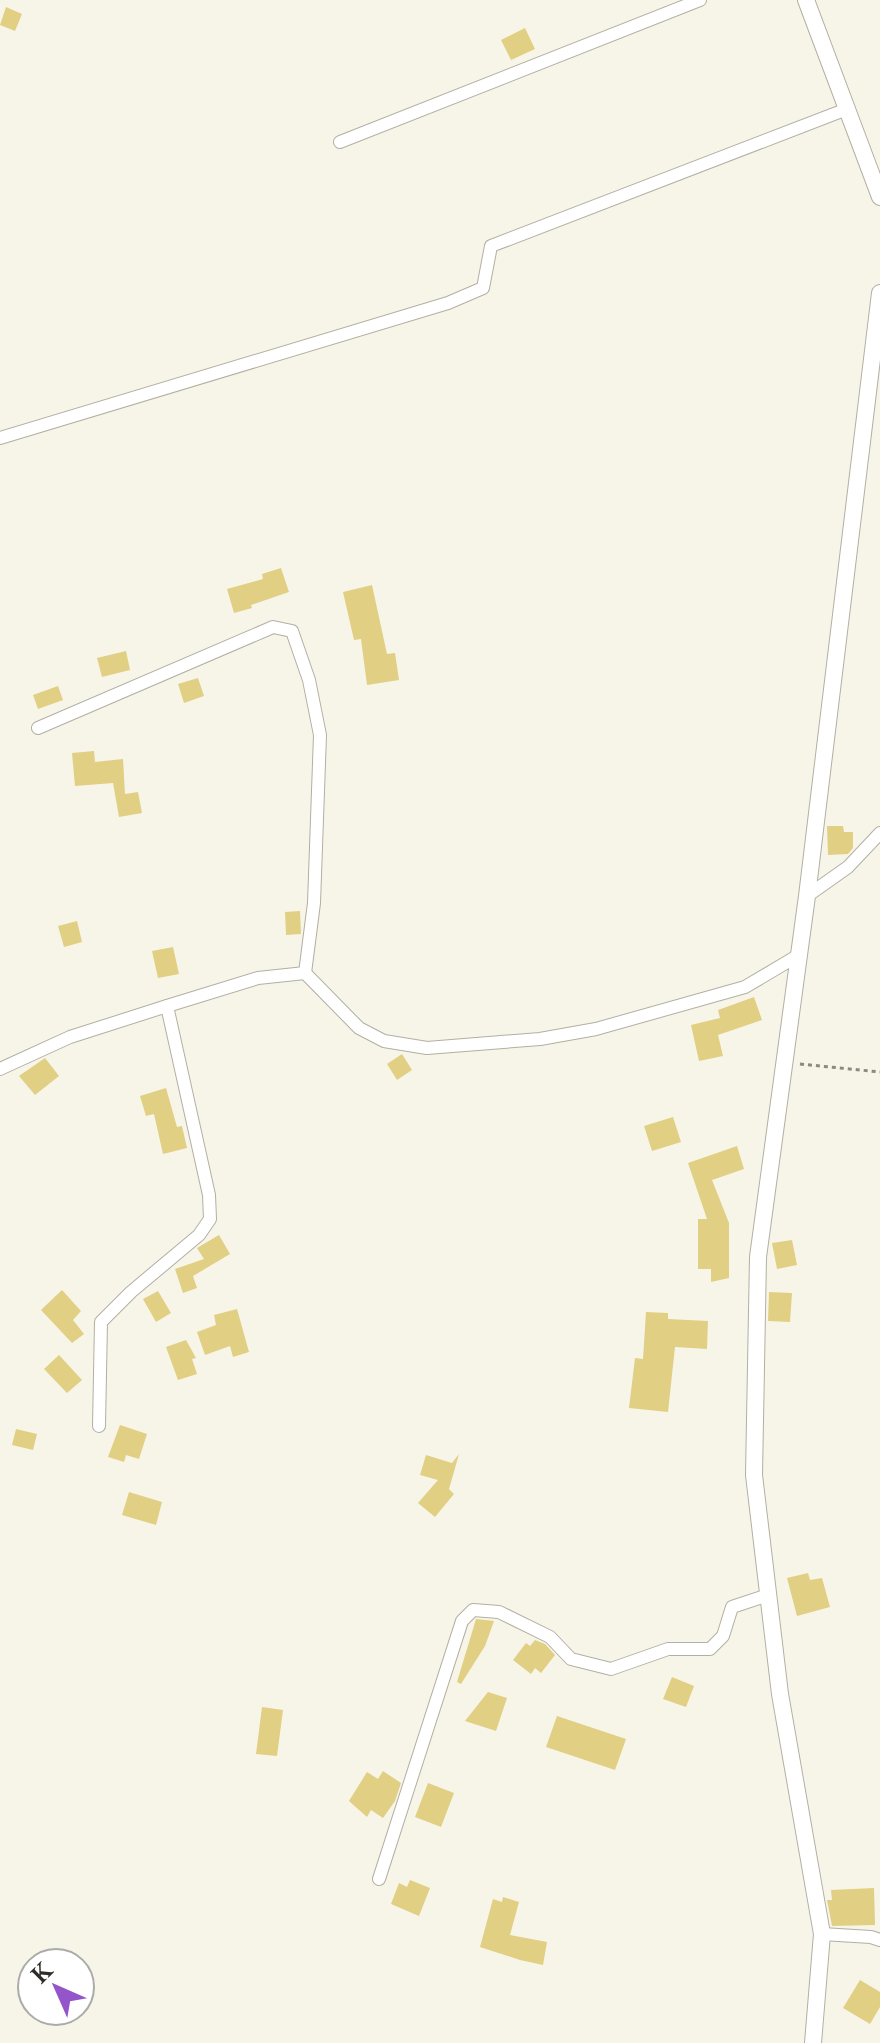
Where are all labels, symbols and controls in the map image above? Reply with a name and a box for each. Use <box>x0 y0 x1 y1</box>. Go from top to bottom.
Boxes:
north arrow <box>16 1947 96 2027</box>
text: K <box>26 1957 59 1989</box>

